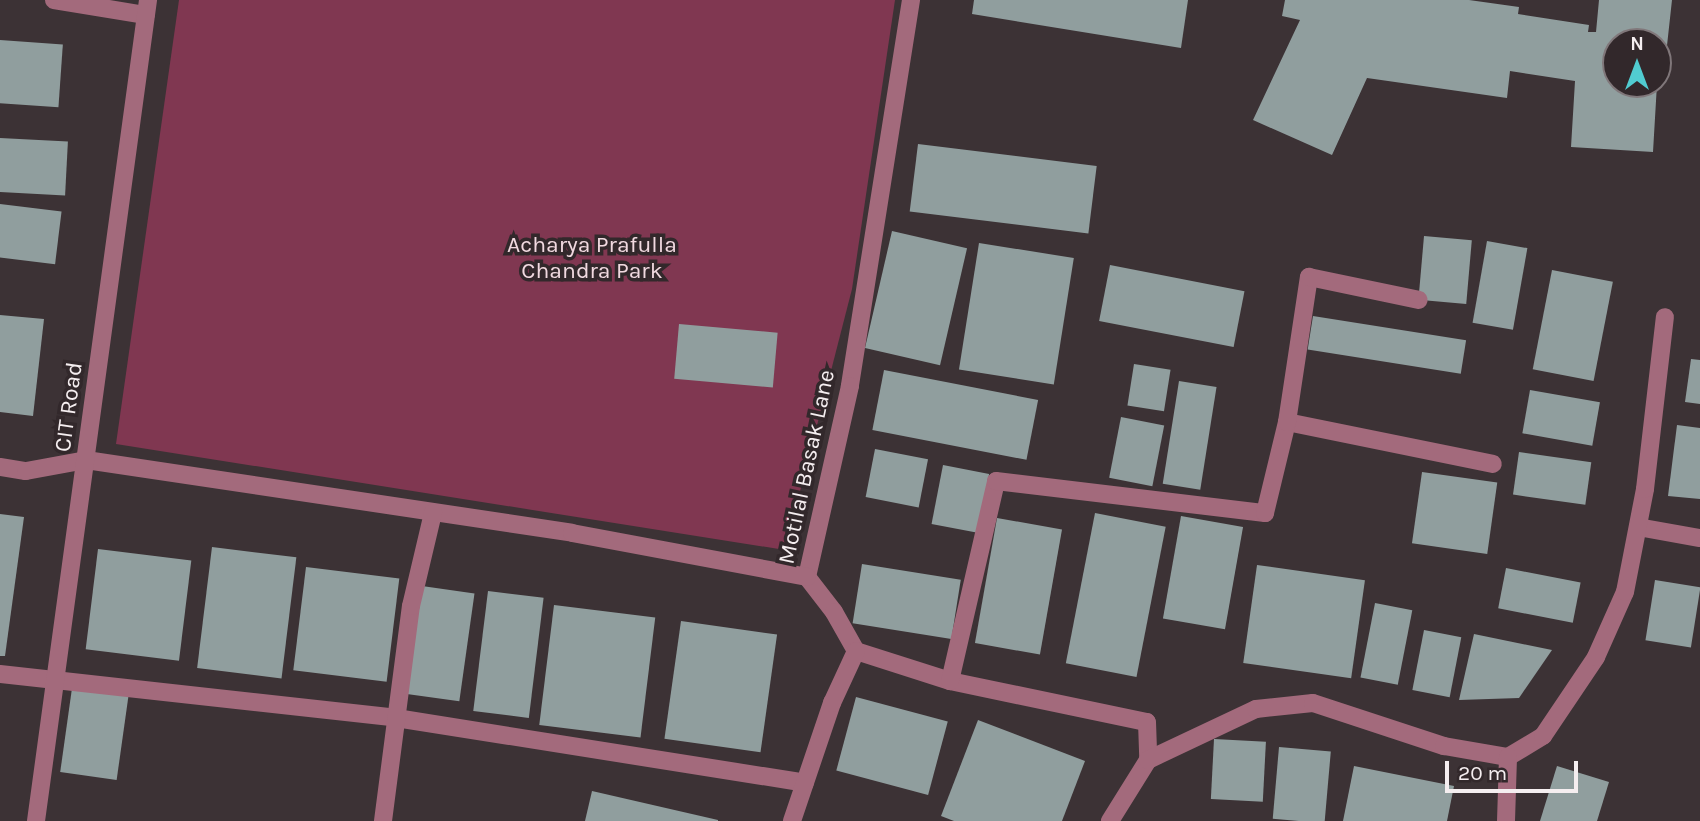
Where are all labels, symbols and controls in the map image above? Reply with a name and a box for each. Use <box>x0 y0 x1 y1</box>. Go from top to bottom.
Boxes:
north arrow <box>1602 28 1672 98</box>
text: N <box>1630 33 1644 55</box>
park label: Acharya Prafulla Chandra Park <box>507 231 677 285</box>
street label: CIT Road <box>49 360 89 454</box>
street label: Motilal Basak Lane <box>773 367 841 567</box>
scale bar <box>1448 748 1581 792</box>
text: 20 m <box>1458 761 1507 785</box>

